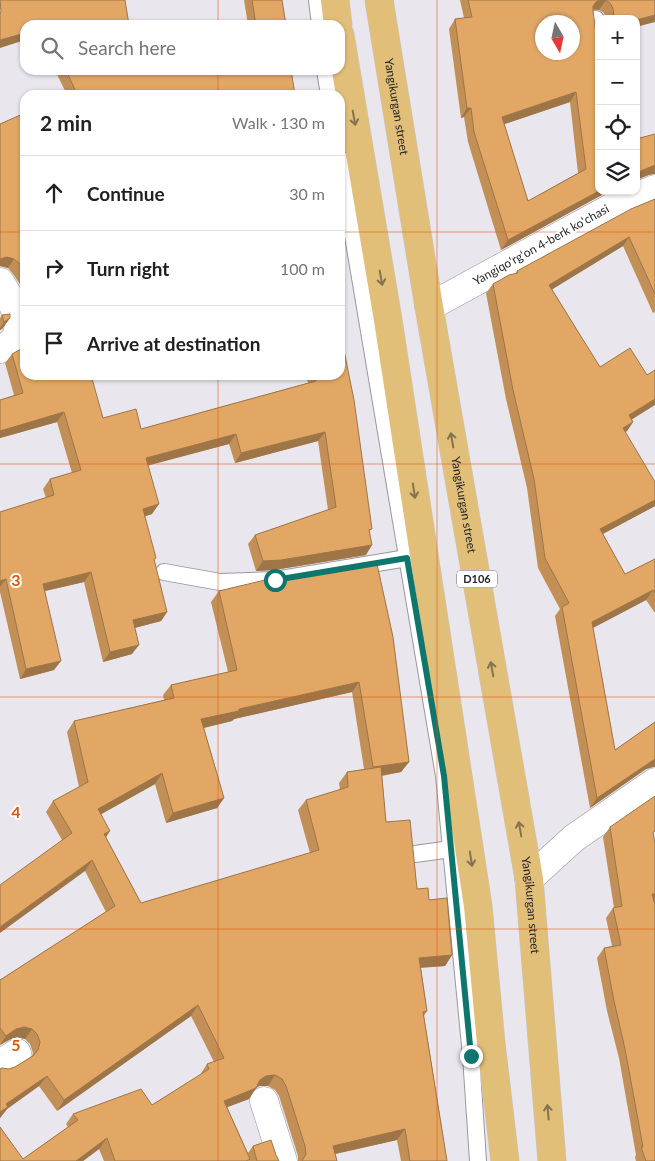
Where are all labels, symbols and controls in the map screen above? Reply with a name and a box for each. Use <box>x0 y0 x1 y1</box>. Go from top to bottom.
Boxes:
north arrow <box>535 15 580 60</box>
map controls <box>595 15 640 195</box>
button: + <box>595 15 640 60</box>
search box <box>20 20 345 75</box>
icon: search <box>38 34 66 62</box>
text: Search here <box>78 36 176 59</box>
street label: Yangikurgan street <box>382 57 412 157</box>
button: − <box>595 60 640 105</box>
button: locate <box>595 105 640 150</box>
one-way arrow <box>349 109 359 125</box>
text: 2 min <box>40 110 92 135</box>
text: Walk · 130 m <box>232 113 325 132</box>
button: layers <box>595 150 640 195</box>
icon: ahead <box>40 179 68 207</box>
text: Continue <box>87 182 165 205</box>
text: 30 m <box>289 184 325 203</box>
street label: Yangiqoʻrgʻon 4-berk koʻchasi <box>470 201 611 288</box>
icon: right <box>40 254 68 282</box>
text: Turn right <box>87 257 169 280</box>
text: 100 m <box>280 259 325 278</box>
one-way arrow <box>376 270 386 286</box>
icon: arrive <box>40 329 68 357</box>
text: Arrive at destination <box>87 332 260 355</box>
one-way arrow <box>447 432 457 448</box>
street label: Yangikurgan street <box>448 455 480 555</box>
one-way arrow <box>409 482 419 498</box>
route start <box>264 569 287 592</box>
text: 3 <box>11 570 21 589</box>
road number: D106 <box>457 570 497 588</box>
one-way arrow <box>487 661 497 677</box>
text: 4 <box>11 802 21 821</box>
one-way arrow <box>515 821 525 837</box>
one-way arrow <box>466 850 476 866</box>
street label: Yangikurgan street <box>518 855 543 955</box>
text: 5 <box>11 1035 21 1054</box>
route end <box>460 1045 483 1068</box>
one-way arrow <box>543 1105 553 1121</box>

